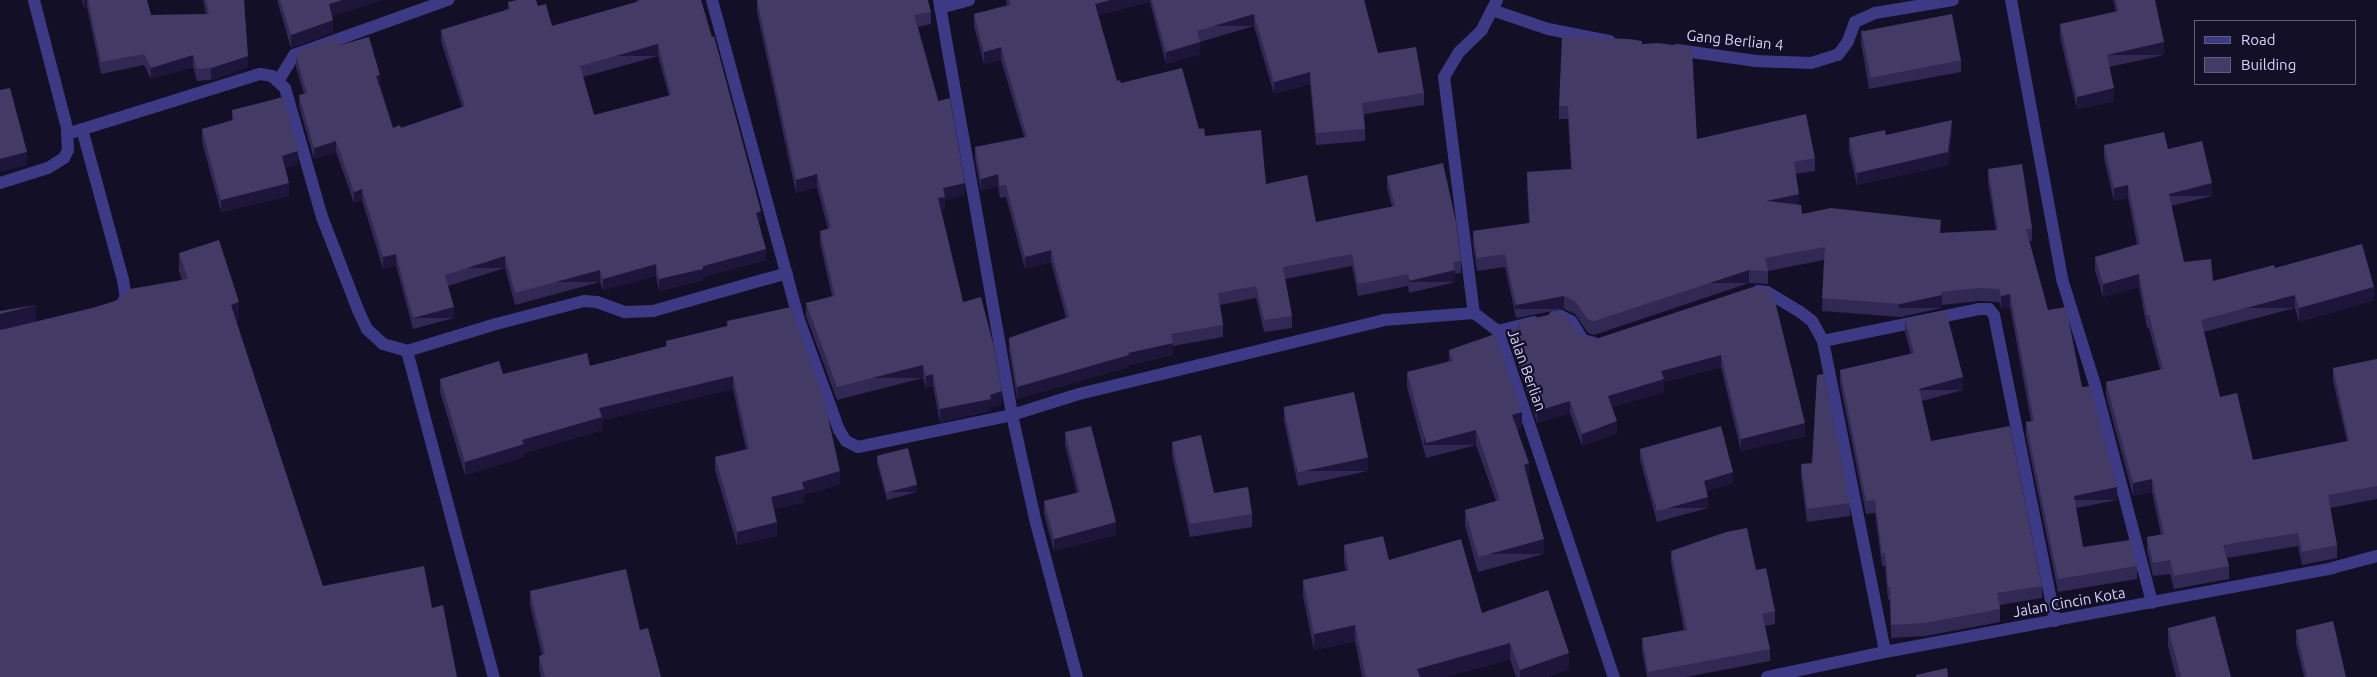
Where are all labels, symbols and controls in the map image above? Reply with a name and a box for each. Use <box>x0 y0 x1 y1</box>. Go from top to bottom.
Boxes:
legend <box>2194 20 2357 85</box>
street label: Gang Berlian 4 <box>1686 26 1784 54</box>
text: Road <box>2241 31 2276 48</box>
text: Building <box>2241 56 2296 73</box>
street label: Jalan Berlian <box>1504 326 1550 414</box>
street label: Jalan Cincin Kota <box>2011 583 2127 621</box>

